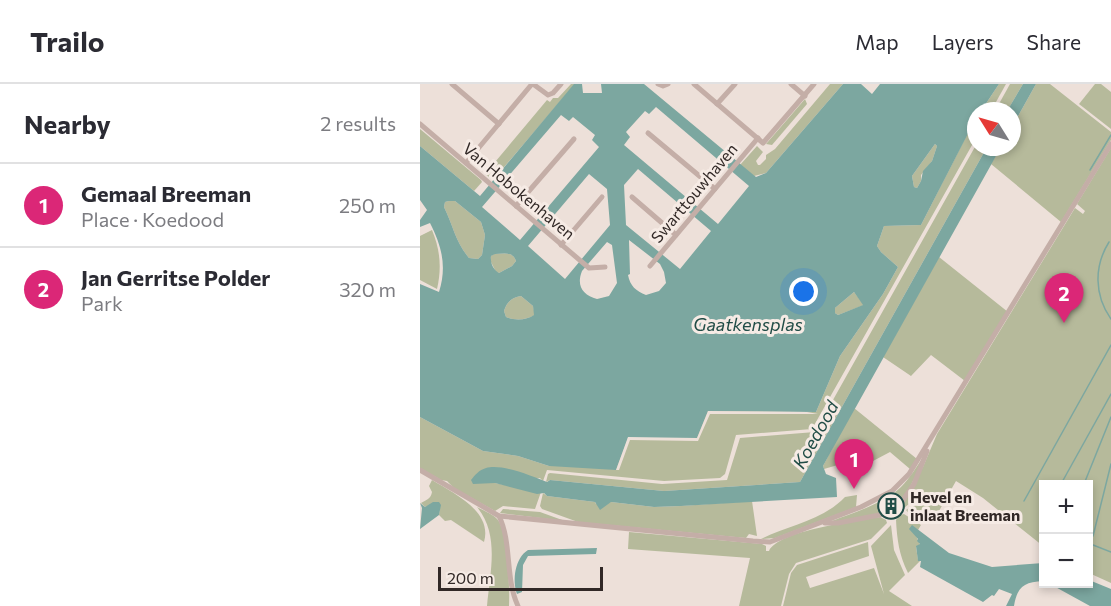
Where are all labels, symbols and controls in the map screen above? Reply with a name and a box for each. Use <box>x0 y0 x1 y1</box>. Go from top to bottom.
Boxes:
text: Trailo <box>30 24 105 58</box>
text: Map <box>855 29 899 54</box>
text: Layers <box>932 29 994 54</box>
text: Share <box>1027 29 1081 54</box>
north arrow <box>967 102 1021 156</box>
text: Nearby <box>24 108 111 139</box>
text: 2 results <box>320 111 396 135</box>
street label: Van Hobokenhaven <box>460 138 579 243</box>
street label: Swarttouwhaven <box>647 139 741 246</box>
text: Gemaal Breeman <box>81 180 251 207</box>
text: 1 <box>39 193 48 217</box>
text: 250 m <box>339 193 396 217</box>
text: Place · Koedood <box>81 207 224 231</box>
text: Jan Gerritse Polder <box>81 264 270 291</box>
pin: 2 <box>1044 274 1084 323</box>
text: 2 <box>38 277 49 301</box>
text: 320 m <box>339 277 396 301</box>
your location <box>789 277 818 306</box>
text: Park <box>81 291 123 315</box>
water label: Gaatkensplas <box>693 313 803 335</box>
water label: Koedood <box>788 396 843 472</box>
pin: 1 <box>834 440 874 489</box>
map controls <box>1039 480 1093 588</box>
button: + <box>1039 480 1093 534</box>
place label: Hevel en inlaat Breeman <box>910 487 1020 524</box>
building icon: Hevel en inlaat Breeman <box>876 491 906 521</box>
button: − <box>1039 534 1093 588</box>
scale bar <box>438 564 603 592</box>
text: 200 m <box>447 568 494 587</box>

